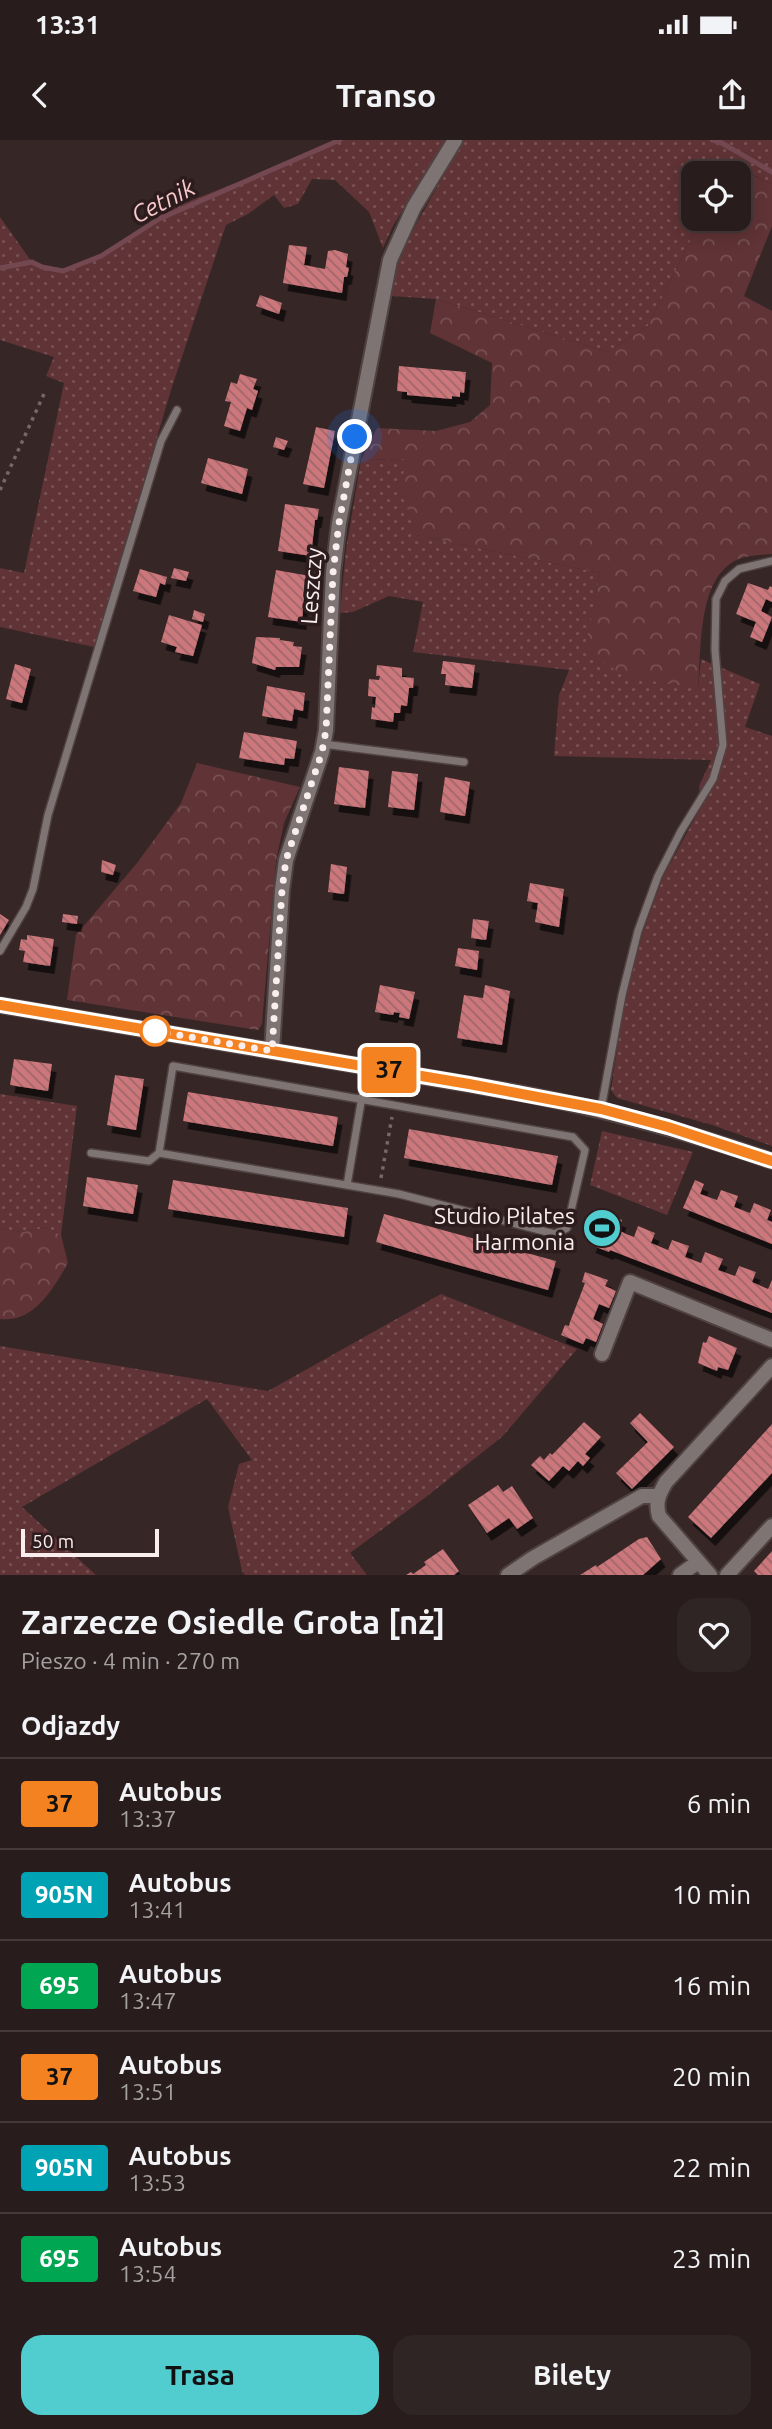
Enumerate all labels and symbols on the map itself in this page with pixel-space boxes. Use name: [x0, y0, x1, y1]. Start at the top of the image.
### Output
water label: Cetnik: [127, 173, 200, 228]
your location: [337, 419, 372, 454]
street label: Leszczy: [296, 547, 326, 625]
unlabelled marker: [140, 1016, 170, 1046]
line badge: 37: [358, 1047, 420, 1093]
place label: Studio Pilates Harmonia: [434, 1203, 575, 1254]
sports icon: Studio Pilates Harmonia: [581, 1207, 623, 1249]
scale bar: [21, 1526, 159, 1558]

